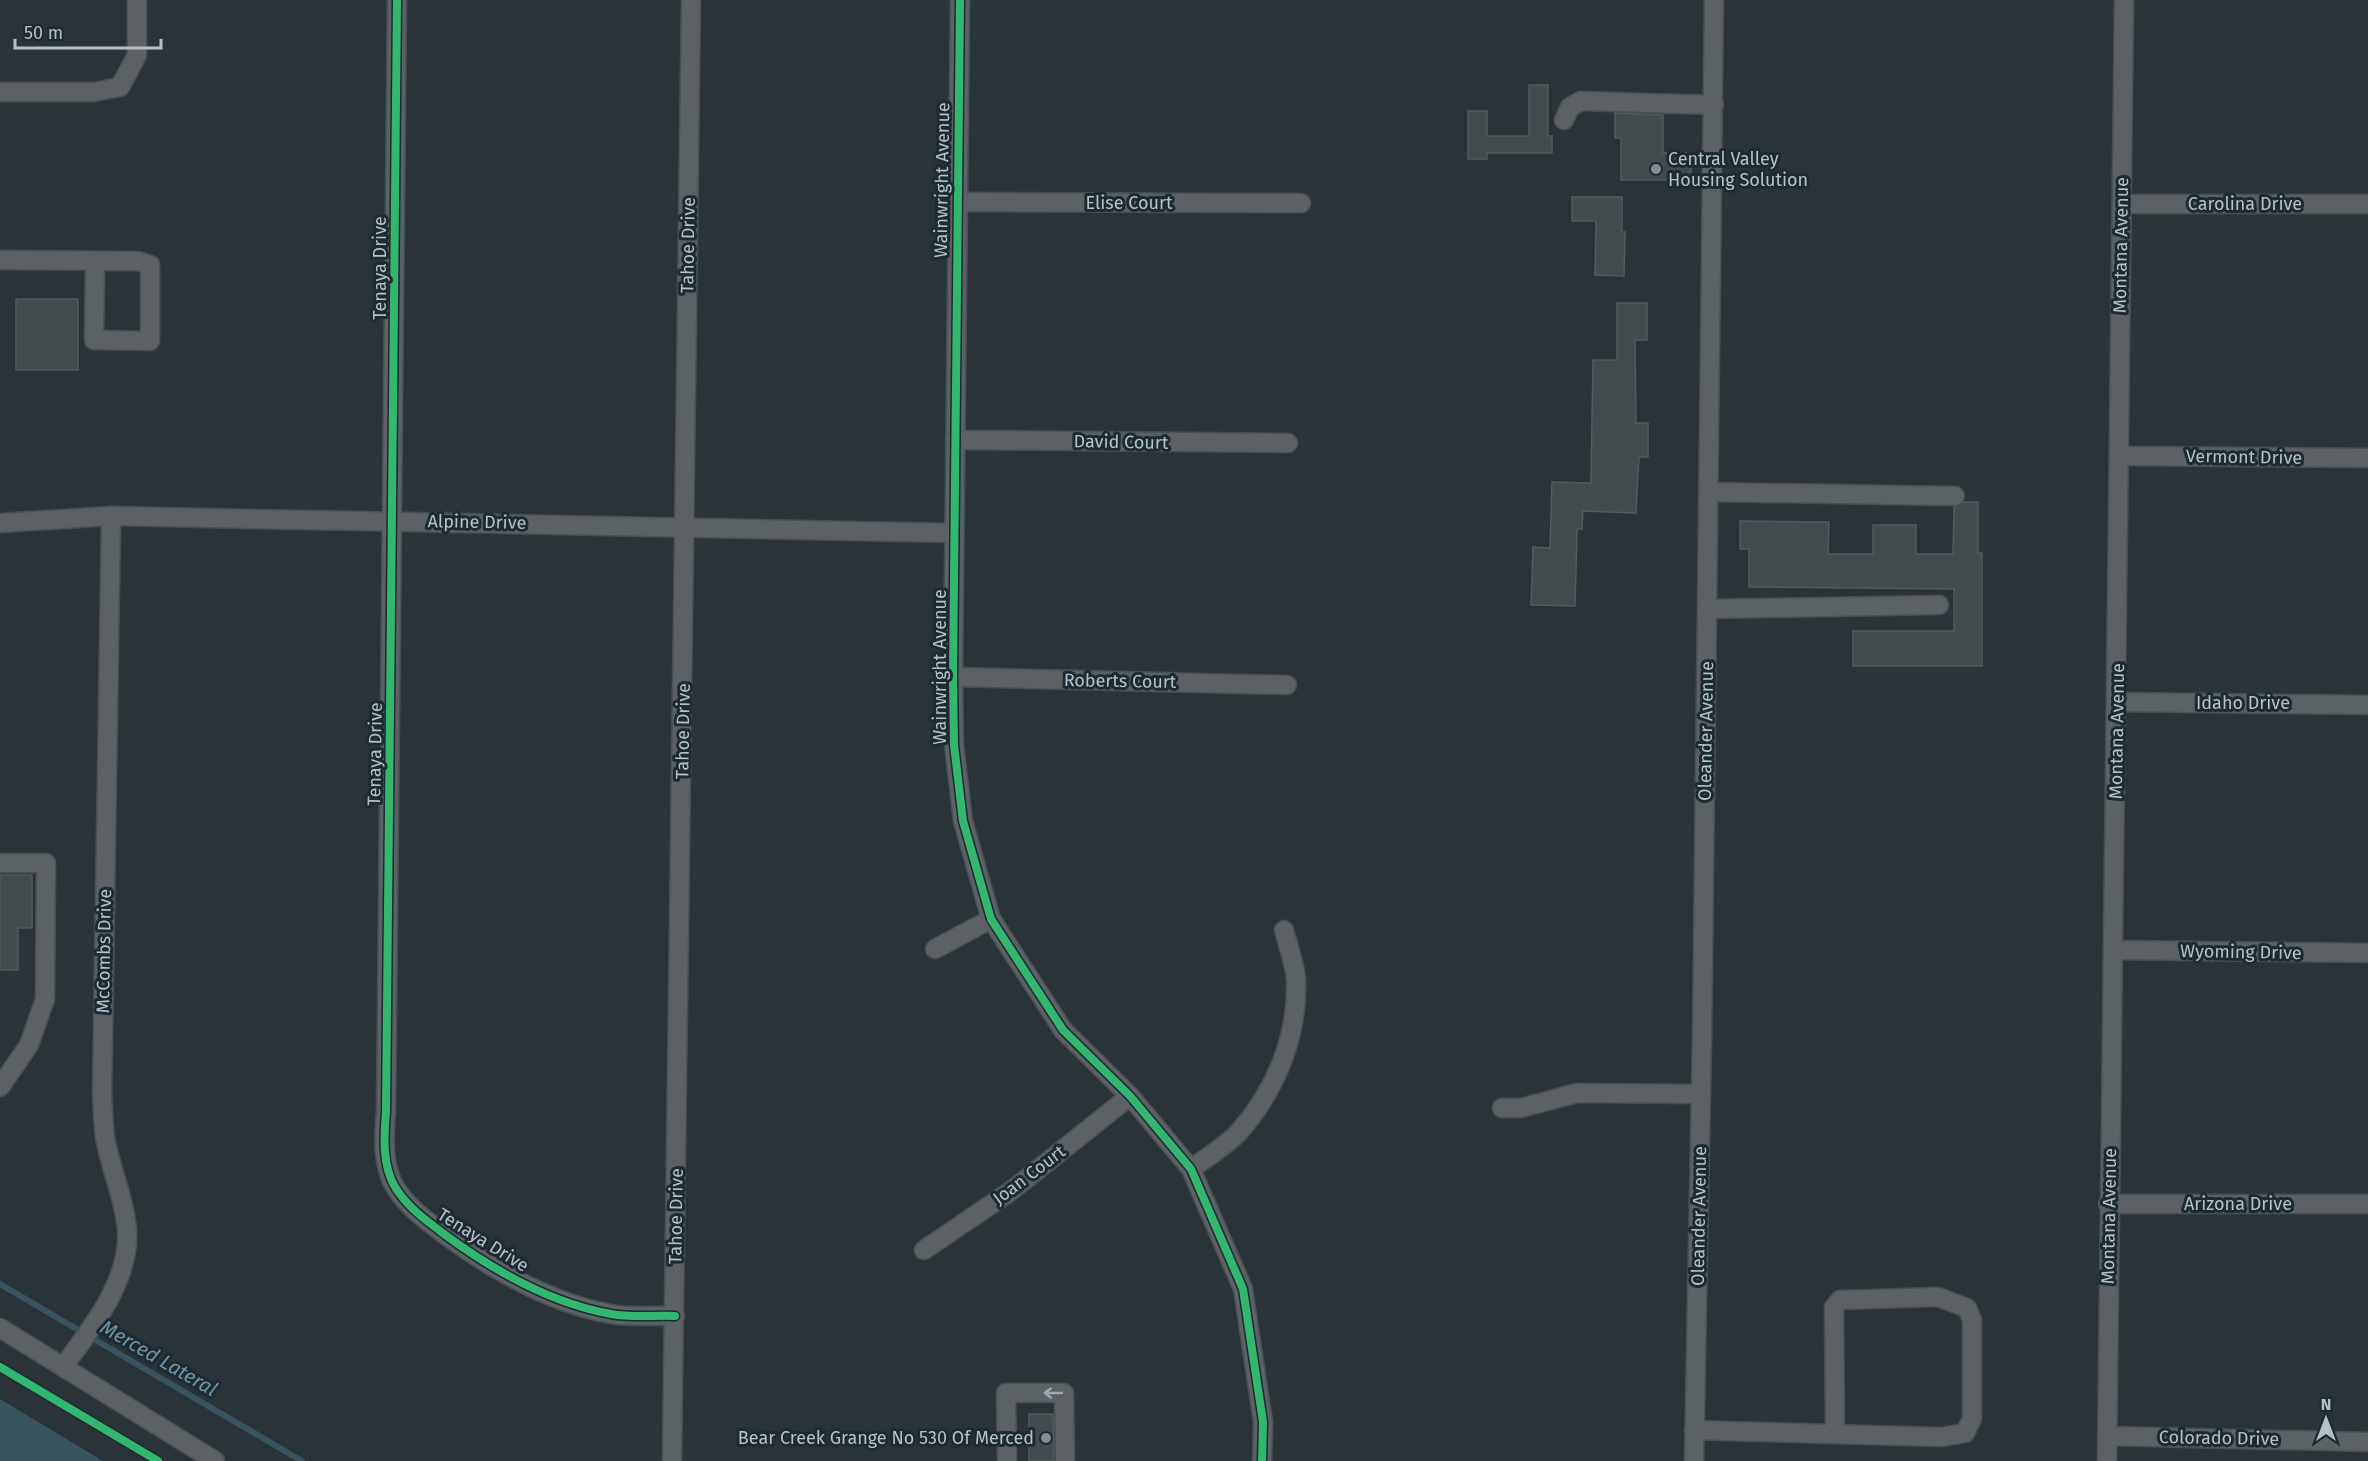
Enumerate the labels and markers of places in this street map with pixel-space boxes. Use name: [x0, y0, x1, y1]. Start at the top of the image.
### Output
place label: Central Valley Housing Solution: [1668, 148, 1808, 191]
marker: Central Valley Housing Solution: [1649, 162, 1663, 176]
place label: Bear Creek Grange No 530 Of Merced: [738, 1427, 1034, 1449]
marker: Bear Creek Grange No 530 Of Merced: [1039, 1431, 1053, 1445]

